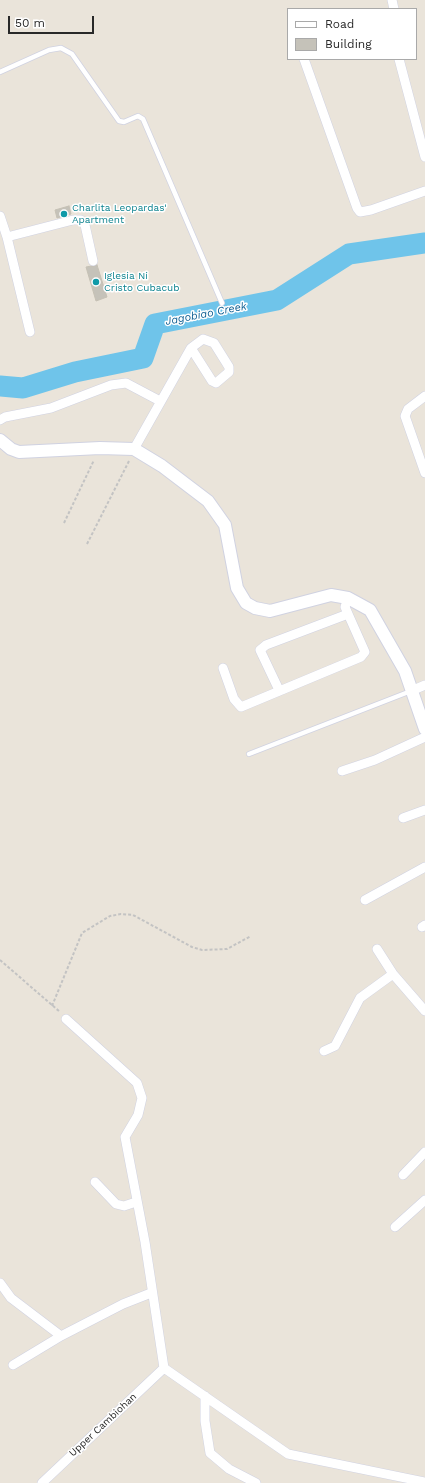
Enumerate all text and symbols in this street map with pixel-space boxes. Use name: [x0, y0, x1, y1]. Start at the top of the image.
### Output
scale bar: [10, 8, 96, 34]
legend: [287, 8, 417, 60]
text: 50 m: [15, 16, 45, 30]
text: Road: [325, 17, 354, 31]
text: Building: [325, 37, 372, 51]
place label: Charlita Leopardas' Apartment: [72, 202, 167, 226]
marker: Charlita Leopardas' Apartment: [59, 209, 69, 219]
place label: Iglesia Ni Cristo Cubacub: [104, 270, 179, 294]
marker: Iglesia Ni Cristo Cubacub: [91, 277, 101, 287]
water label: Jagobiao Creek: [164, 300, 248, 328]
street label: Upper Cambiohan: [67, 1391, 139, 1459]

